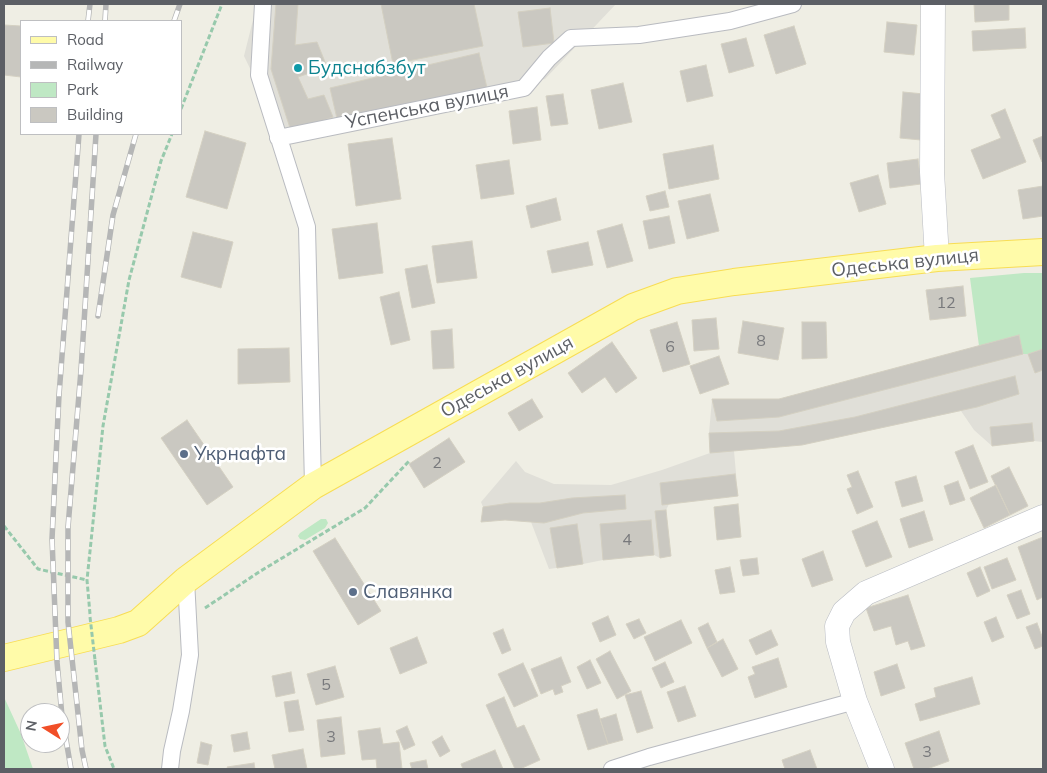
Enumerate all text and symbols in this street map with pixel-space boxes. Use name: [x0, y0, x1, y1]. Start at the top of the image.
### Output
legend: [20, 20, 182, 135]
text: Road: [67, 30, 104, 49]
text: Railway: [67, 55, 123, 74]
place label: Будснабзбут: [308, 57, 426, 79]
marker: Будснабзбут: [292, 62, 304, 74]
text: Park: [67, 80, 99, 99]
street label: Успенська вулиця: [343, 80, 511, 134]
text: Building: [67, 105, 123, 124]
street label: Одеська вулиця: [830, 244, 980, 282]
house number: 12: [936, 293, 956, 313]
street label: Одеська вулиця: [437, 331, 577, 423]
house number: 8: [756, 331, 766, 351]
house number: 6: [665, 337, 675, 357]
place label: Укрнафта: [194, 443, 286, 465]
marker: Укрнафта: [178, 448, 190, 460]
house number: 2: [432, 453, 442, 473]
house number: 4: [622, 530, 632, 550]
place label: Славянка: [363, 581, 453, 603]
marker: Славянка: [347, 586, 359, 598]
house number: 5: [321, 675, 331, 695]
north arrow: [20, 703, 70, 753]
text: N: [21, 719, 41, 732]
house number: 3: [326, 727, 336, 747]
house number: 3: [922, 742, 932, 762]

